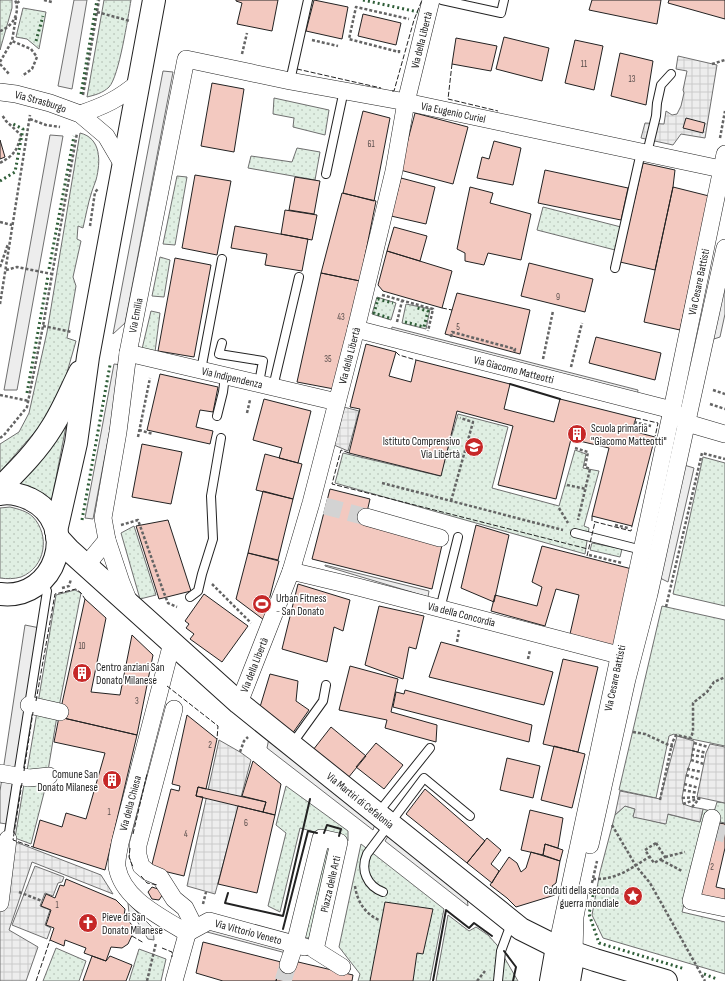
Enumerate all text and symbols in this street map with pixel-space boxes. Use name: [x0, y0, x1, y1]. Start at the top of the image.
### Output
street label: Via della Libertà: [408, 10, 435, 70]
house number: 11: [581, 59, 588, 70]
house number: 13: [629, 74, 636, 85]
street label: Via Strasburgo: [13, 88, 69, 116]
street label: Via Eugenio Curiel: [420, 99, 487, 126]
house number: 61: [367, 139, 375, 150]
street label: Via Cesare Battisti: [686, 248, 712, 316]
house number: 9: [556, 292, 560, 303]
street label: Via Emilia: [126, 297, 146, 334]
house number: 43: [337, 312, 345, 323]
house number: 5: [456, 322, 460, 333]
street label: Via della Libertà: [336, 326, 363, 385]
street label: Via Giacomo Matteotti: [472, 353, 555, 386]
house number: 35: [324, 354, 332, 365]
street label: Via Indipendenza: [200, 364, 264, 391]
place label: Scuola primaria "Giacomo Matteotti": [591, 422, 667, 448]
building icon: Scuola primaria "Giacomo Matteotti": [566, 423, 588, 445]
place label: Istituto Comprensivo Via Libertà: [383, 435, 460, 461]
school or university icon: Istituto Comprensivo Via Libertà: [463, 436, 485, 458]
place label: Urban Fitness - San Donato: [276, 592, 327, 618]
sports icon: Urban Fitness - San Donato: [251, 593, 273, 615]
street label: Via della Concordia: [426, 599, 497, 630]
street label: Via della Libertà: [238, 636, 271, 694]
house number: 10: [78, 641, 86, 652]
street label: Via Cesare Battisti: [602, 644, 628, 712]
place label: Centro anziani San Donato Milanese: [96, 661, 165, 687]
building icon: Centro anziani San Donato Milanese: [71, 662, 93, 684]
house number: 3: [135, 696, 139, 707]
house number: 2: [208, 740, 212, 751]
place label: Comune San Donato Milanese: [37, 768, 98, 794]
building icon: Comune San Donato Milanese: [101, 769, 123, 791]
street label: Via Martiri di Cefalonia: [324, 770, 396, 832]
street label: Via della Chiesa: [117, 774, 144, 832]
house number: 1: [107, 807, 111, 818]
house number: 6: [244, 818, 248, 829]
house number: 4: [184, 829, 188, 840]
street label: Piazza delle Arti: [318, 855, 343, 914]
house number: 2: [710, 862, 714, 873]
place label: Caduti della seconda guerra mondiale: [543, 884, 619, 910]
place icon: Caduti della seconda guerra mondiale: [622, 885, 644, 907]
house number: 1: [55, 900, 59, 911]
place label: Pieve di San Donato Milanese: [102, 911, 163, 937]
church icon: Pieve di San Donato Milanese: [77, 912, 99, 934]
street label: Via Vittorio Veneto: [213, 917, 284, 948]

